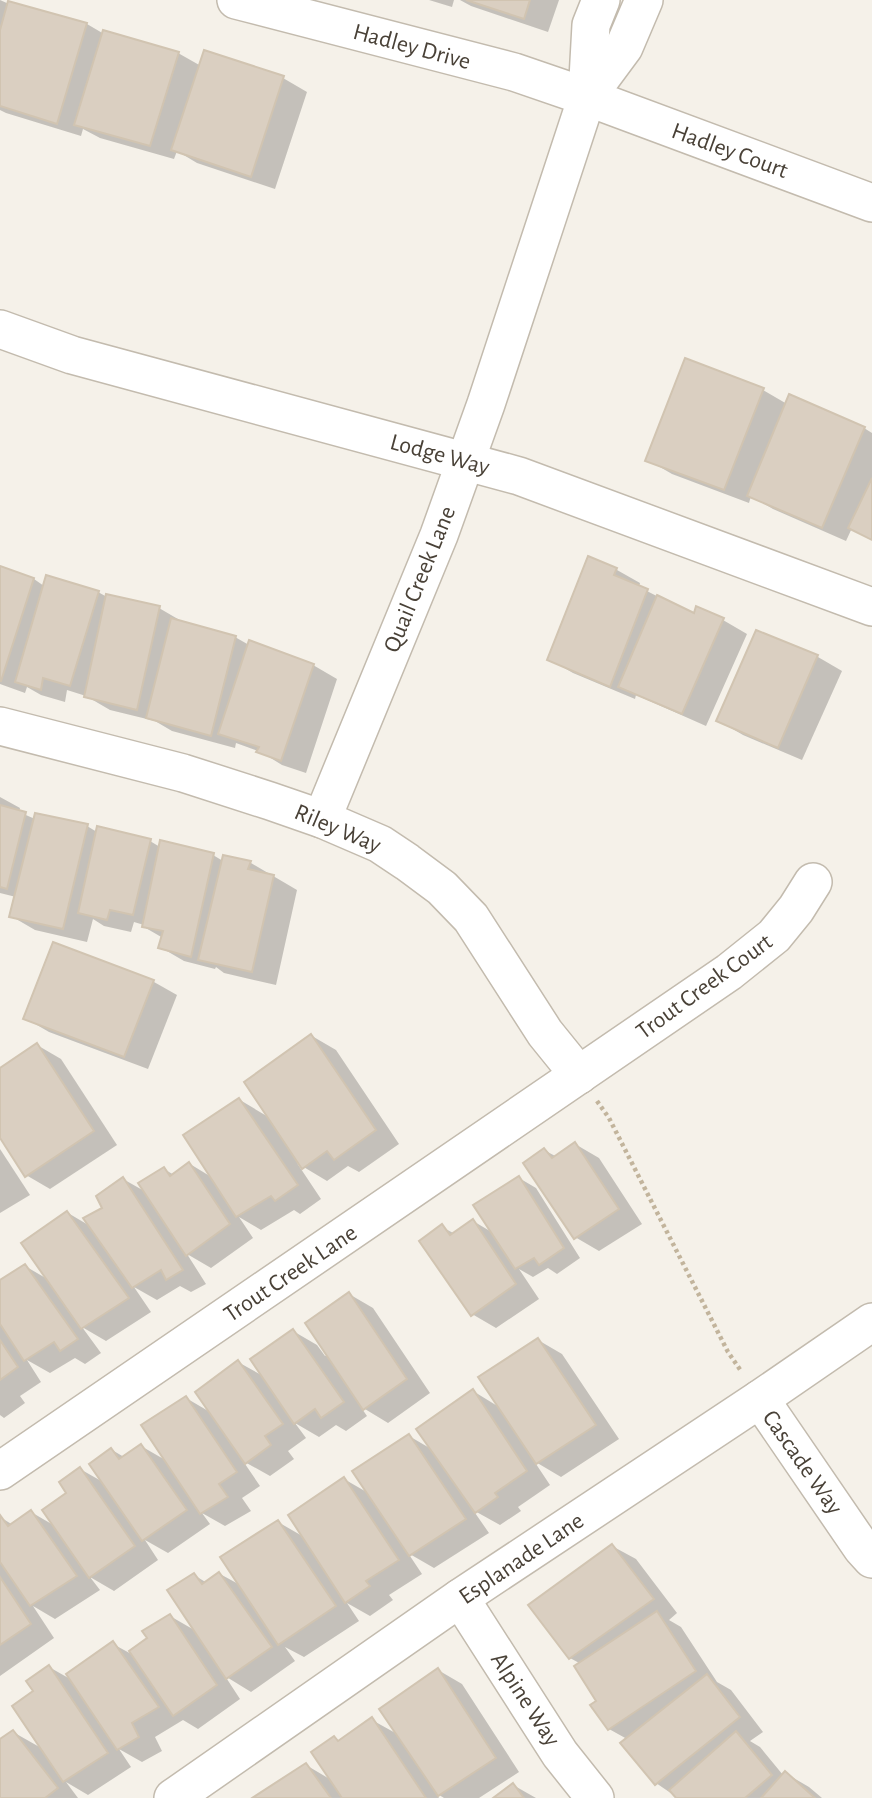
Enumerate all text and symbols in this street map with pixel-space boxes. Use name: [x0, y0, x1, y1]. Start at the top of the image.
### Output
street label: Hadley Drive: [350, 20, 473, 74]
street label: Hadley Court: [668, 119, 791, 183]
street label: Lodge Way: [387, 430, 492, 480]
street label: Quail Creek Lane: [380, 503, 460, 656]
street label: Riley Way: [291, 800, 384, 858]
street label: Trout Creek Court: [632, 929, 777, 1044]
street label: Trout Creek Lane: [220, 1221, 361, 1327]
street label: Cascade Way: [758, 1406, 847, 1519]
street label: Esplanade Lane: [455, 1508, 588, 1609]
street label: Alpine Way: [486, 1648, 564, 1751]

